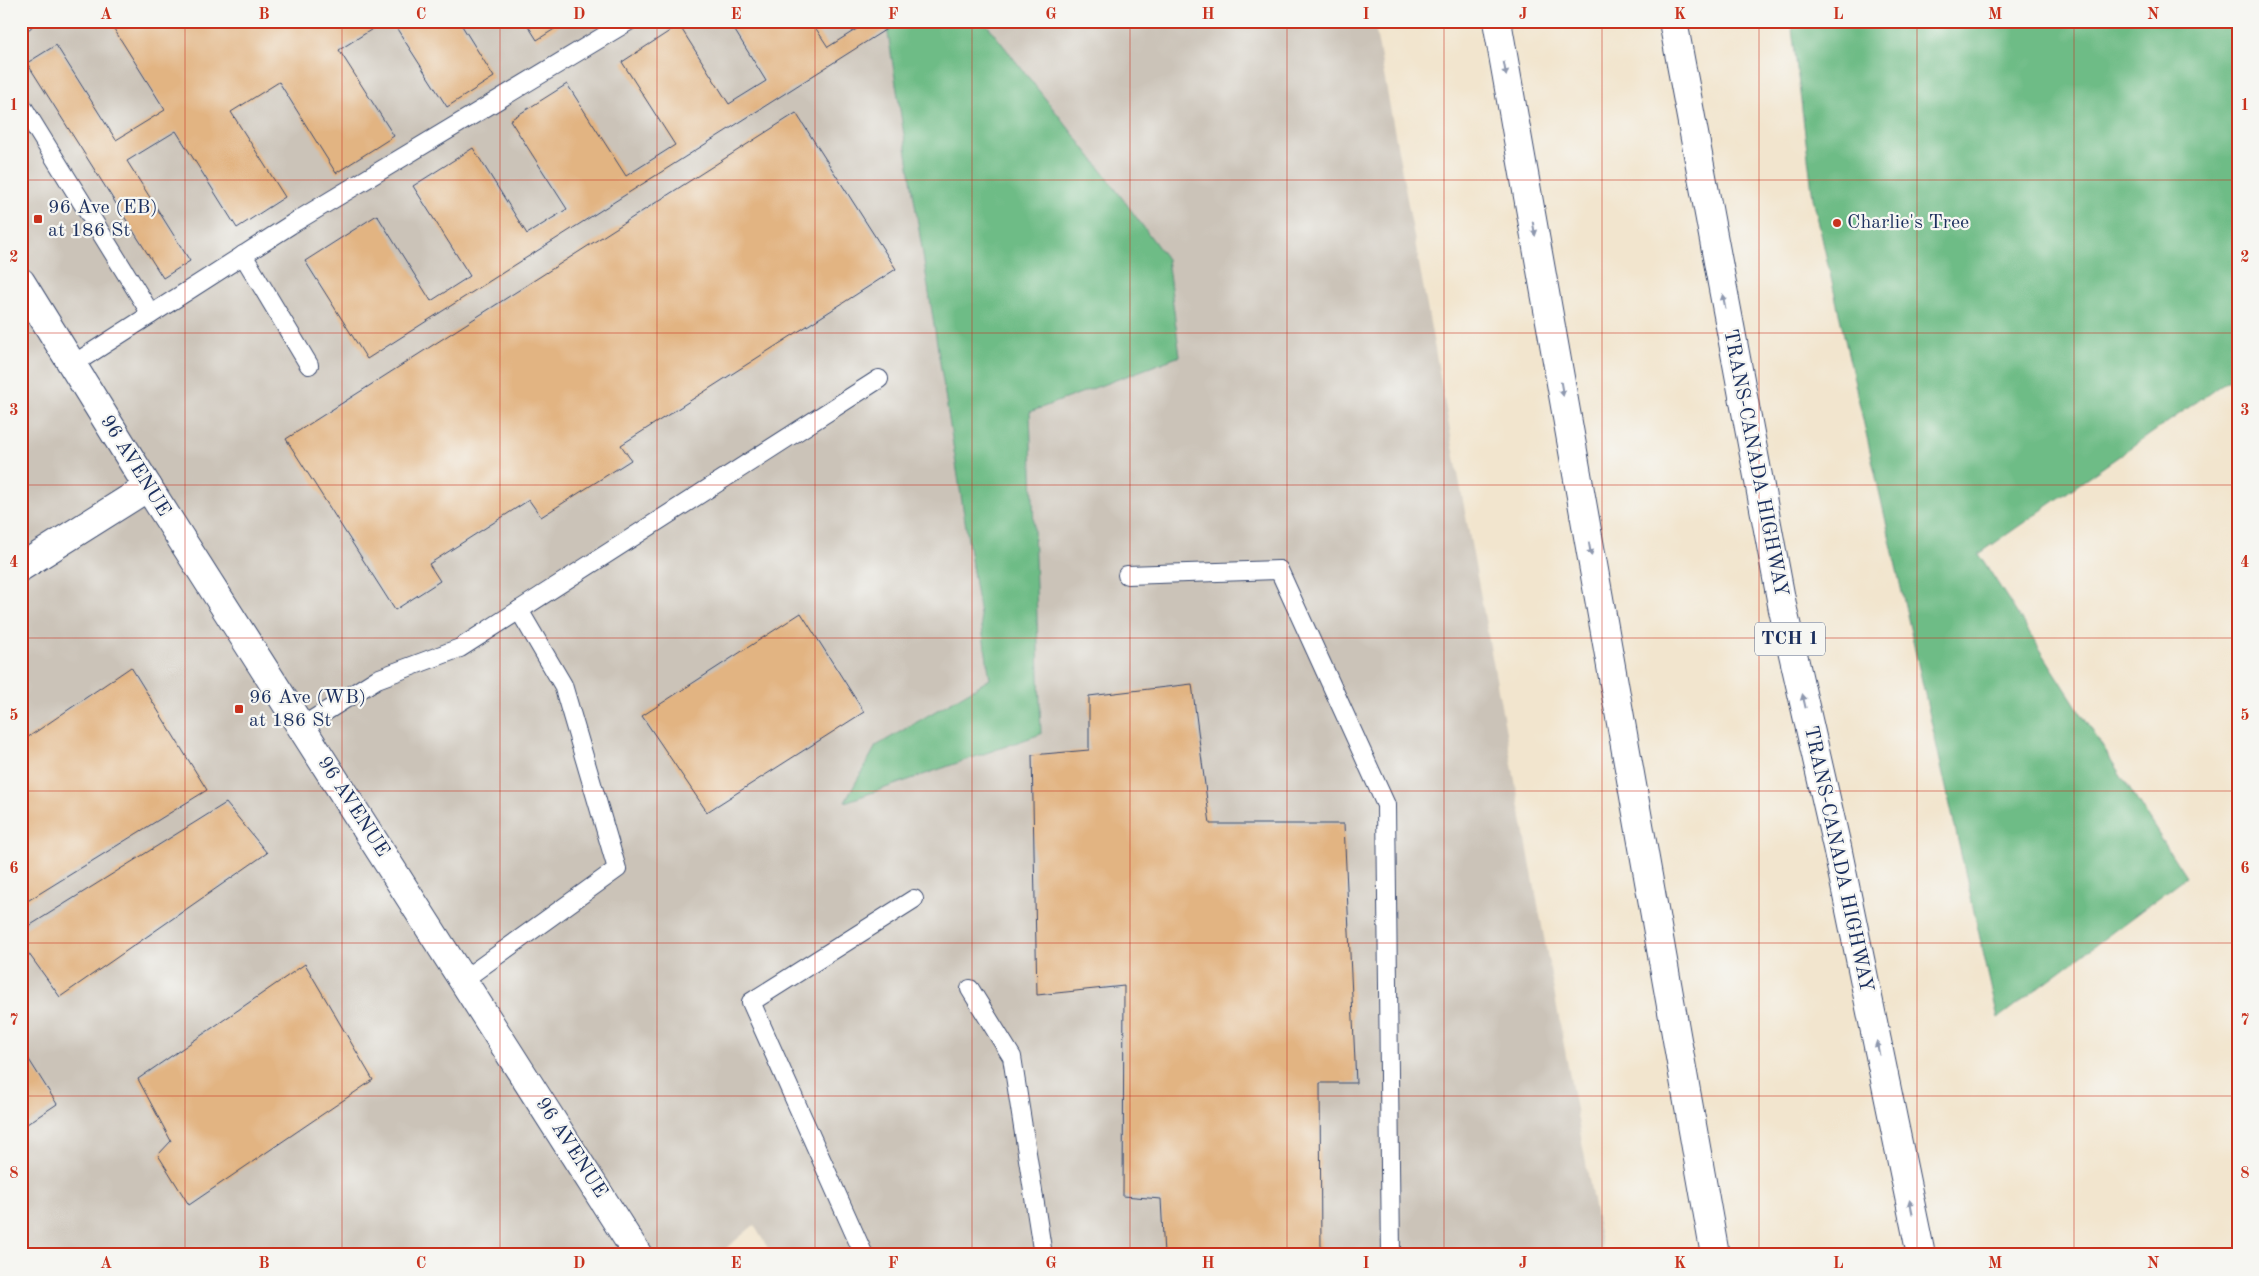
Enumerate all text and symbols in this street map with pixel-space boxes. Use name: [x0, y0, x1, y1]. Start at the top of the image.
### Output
text: A: [100, 7, 112, 23]
text: B: [258, 7, 270, 23]
text: C: [416, 7, 426, 23]
text: D: [573, 7, 585, 23]
text: E: [730, 7, 742, 23]
text: F: [888, 7, 899, 23]
text: G: [1045, 7, 1057, 23]
text: H: [1201, 7, 1215, 23]
text: I: [1362, 7, 1370, 23]
text: J: [1519, 7, 1528, 23]
text: K: [1674, 7, 1686, 23]
text: L: [1833, 7, 1844, 23]
text: M: [1988, 7, 2002, 23]
text: N: [2147, 7, 2160, 23]
one-way arrow: [1502, 62, 1510, 78]
text: 1: [9, 98, 19, 114]
text: 1: [2240, 98, 2250, 114]
place label: 96 Ave (EB) at 186 St: [48, 198, 158, 241]
marker: 96 Ave (EB) at 186 St: [32, 213, 44, 225]
place label: Charlie's Tree: [1847, 213, 1969, 233]
marker: Charlie's Tree: [1831, 217, 1843, 229]
one-way arrow: [1530, 222, 1538, 238]
text: 2: [9, 250, 19, 266]
text: 2: [2240, 250, 2250, 266]
one-way arrow: [1720, 293, 1728, 309]
street label: TRANS-CANADA HIGHWAY: [1719, 328, 1791, 599]
one-way arrow: [1559, 382, 1567, 398]
text: 3: [9, 403, 19, 419]
text: 3: [2240, 403, 2250, 419]
street label: 96 AVENUE: [96, 412, 174, 520]
one-way arrow: [1587, 542, 1595, 558]
text: 4: [9, 555, 19, 571]
text: 4: [2240, 555, 2250, 571]
road number: TCH 1: [1755, 622, 1825, 656]
place label: 96 Ave (WB) at 186 St: [249, 688, 366, 731]
one-way arrow: [1800, 693, 1808, 708]
marker: 96 Ave (WB) at 186 St: [233, 703, 245, 715]
text: 5: [9, 708, 19, 724]
text: 5: [2240, 708, 2250, 724]
street label: TRANS-CANADA HIGHWAY: [1800, 724, 1876, 994]
street label: 96 AVENUE: [313, 753, 393, 861]
text: 6: [9, 861, 19, 877]
text: 6: [2240, 861, 2250, 877]
text: 7: [9, 1013, 19, 1029]
text: 7: [2240, 1013, 2250, 1029]
one-way arrow: [1873, 1040, 1881, 1056]
street label: 96 AVENUE: [531, 1094, 611, 1202]
text: 8: [9, 1166, 19, 1182]
text: 8: [2240, 1166, 2250, 1182]
one-way arrow: [1907, 1199, 1915, 1215]
text: A: [100, 1256, 112, 1272]
text: B: [258, 1256, 270, 1272]
text: C: [416, 1256, 426, 1272]
text: D: [573, 1256, 585, 1272]
text: E: [730, 1256, 742, 1272]
text: F: [888, 1256, 899, 1272]
text: G: [1045, 1256, 1057, 1272]
text: H: [1201, 1256, 1215, 1272]
text: I: [1362, 1256, 1370, 1272]
text: J: [1519, 1256, 1528, 1272]
text: K: [1674, 1256, 1686, 1272]
text: L: [1833, 1256, 1844, 1272]
text: M: [1988, 1256, 2002, 1272]
text: N: [2147, 1256, 2160, 1272]

